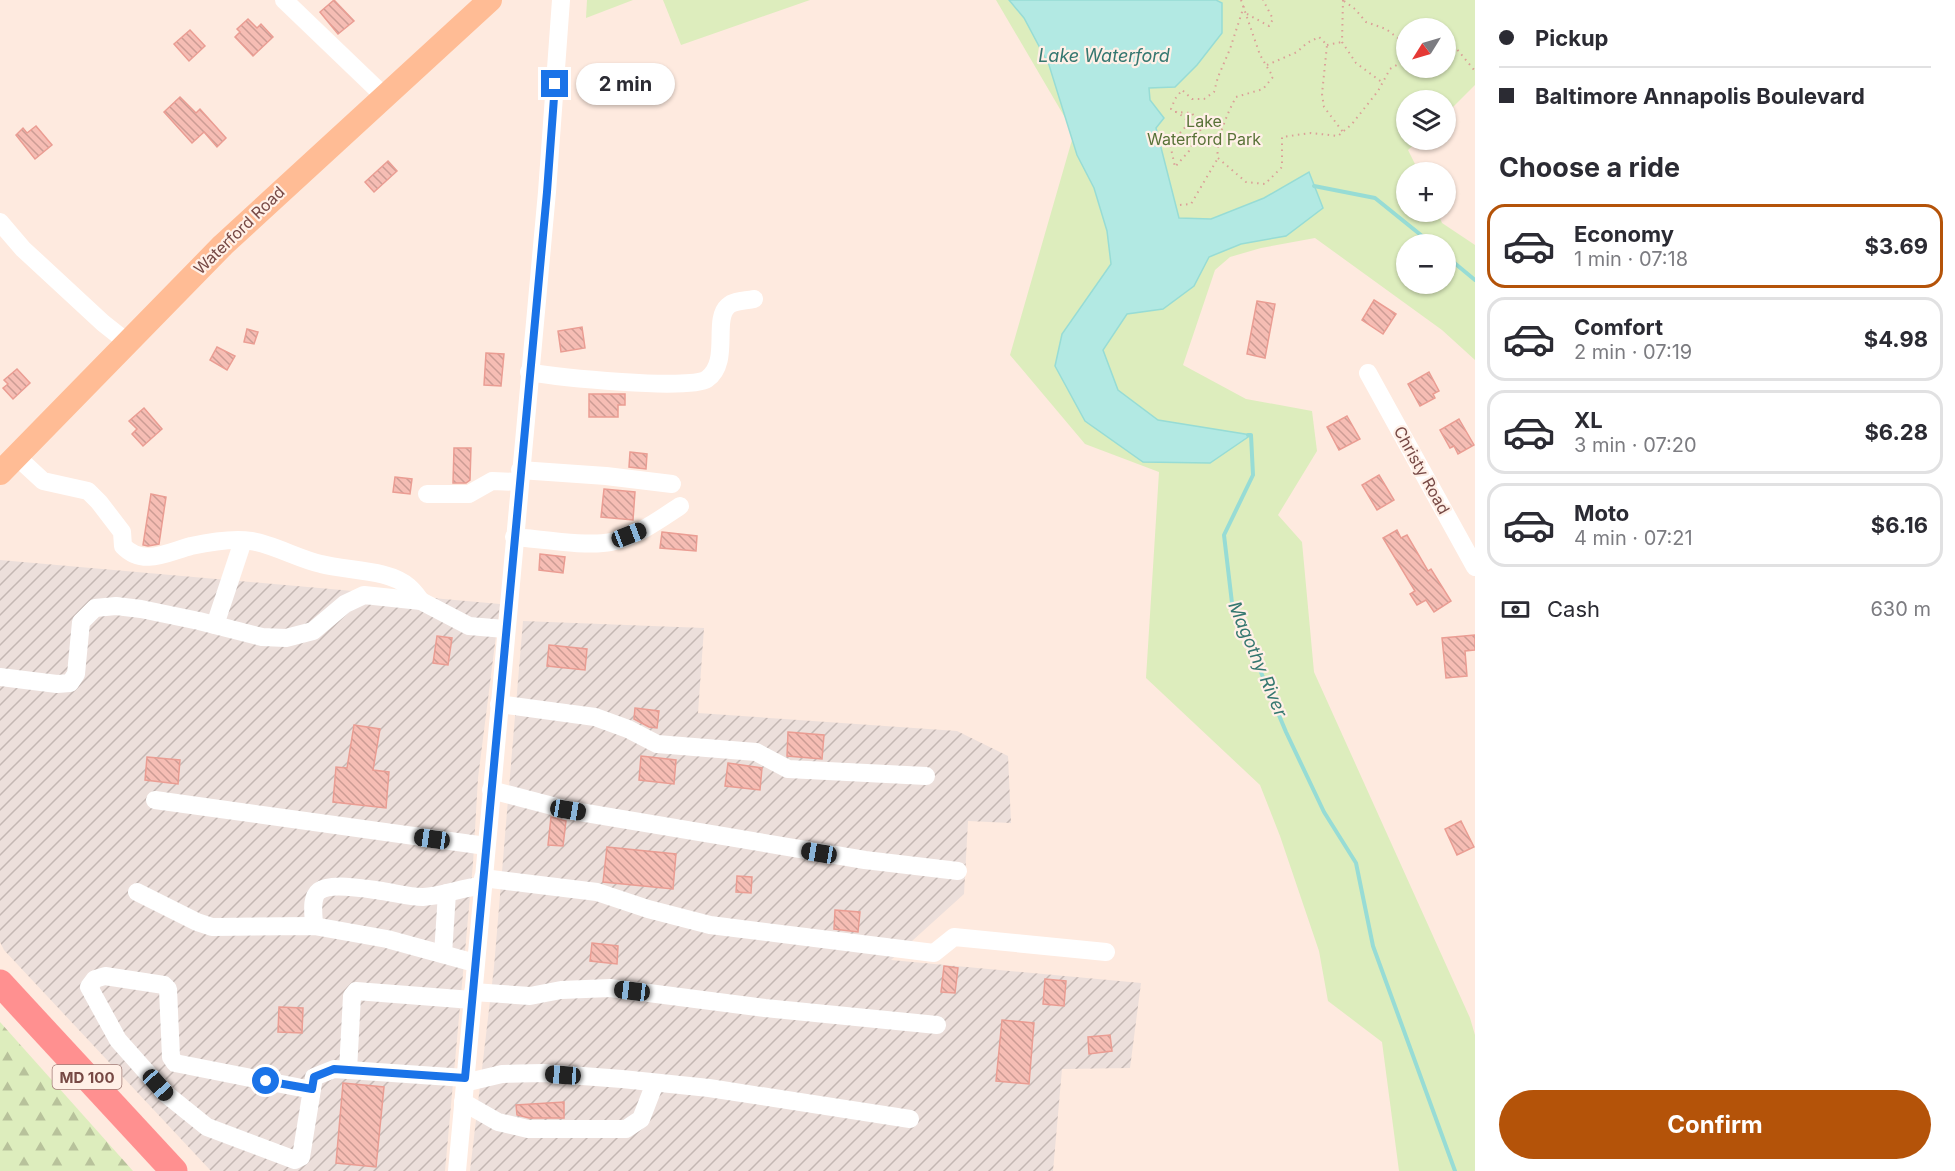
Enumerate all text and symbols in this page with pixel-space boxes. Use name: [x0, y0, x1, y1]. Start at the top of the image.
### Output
north arrow: [1396, 18, 1456, 78]
map controls: [1396, 18, 1456, 294]
text: Pickup: [1535, 25, 1609, 51]
water label: Lake Waterford: [1038, 45, 1170, 66]
callout: 2 min: [576, 63, 675, 105]
route end: [541, 70, 568, 97]
text: 2 min: [599, 72, 652, 96]
text: Baltimore Annapolis Boulevard: [1535, 83, 1865, 109]
button: layers: [1396, 90, 1456, 150]
park label: Lake Waterford Park: [1147, 111, 1261, 149]
text: Choose a ride: [1499, 151, 1680, 184]
button: +: [1396, 162, 1456, 222]
street label: Waterford Road: [189, 182, 289, 278]
icon: car: [1502, 219, 1556, 273]
text: Economy: [1574, 221, 1674, 247]
text: $3.69: [1865, 233, 1928, 259]
button: −: [1396, 234, 1456, 294]
text: 1 min · 07:18: [1574, 247, 1688, 271]
icon: car: [1502, 312, 1556, 366]
text: Comfort: [1574, 314, 1663, 340]
text: $4.98: [1864, 326, 1928, 352]
text: 2 min · 07:19: [1574, 340, 1692, 364]
icon: car: [1502, 405, 1556, 459]
text: XL: [1574, 407, 1603, 433]
text: $6.28: [1864, 419, 1928, 445]
street label: Christy Road: [1390, 423, 1454, 517]
text: 3 min · 07:20: [1574, 433, 1697, 457]
icon: car: [1502, 498, 1556, 552]
text: Moto: [1574, 500, 1629, 526]
text: $6.16: [1871, 512, 1928, 538]
car: [609, 520, 649, 550]
text: 4 min · 07:21: [1574, 526, 1693, 550]
icon: cash: [1499, 593, 1532, 626]
text: Cash: [1547, 596, 1600, 622]
text: 630 m: [1870, 597, 1931, 621]
water label: Magothy River: [1224, 598, 1292, 721]
car: [549, 798, 587, 822]
car: [413, 828, 451, 850]
car: [800, 841, 838, 865]
car: [613, 980, 651, 1002]
road number: MD 100: [52, 1065, 122, 1089]
car: [544, 1065, 582, 1085]
car: [139, 1066, 177, 1104]
route start: [252, 1067, 279, 1094]
button: Confirm: [1499, 1090, 1931, 1159]

